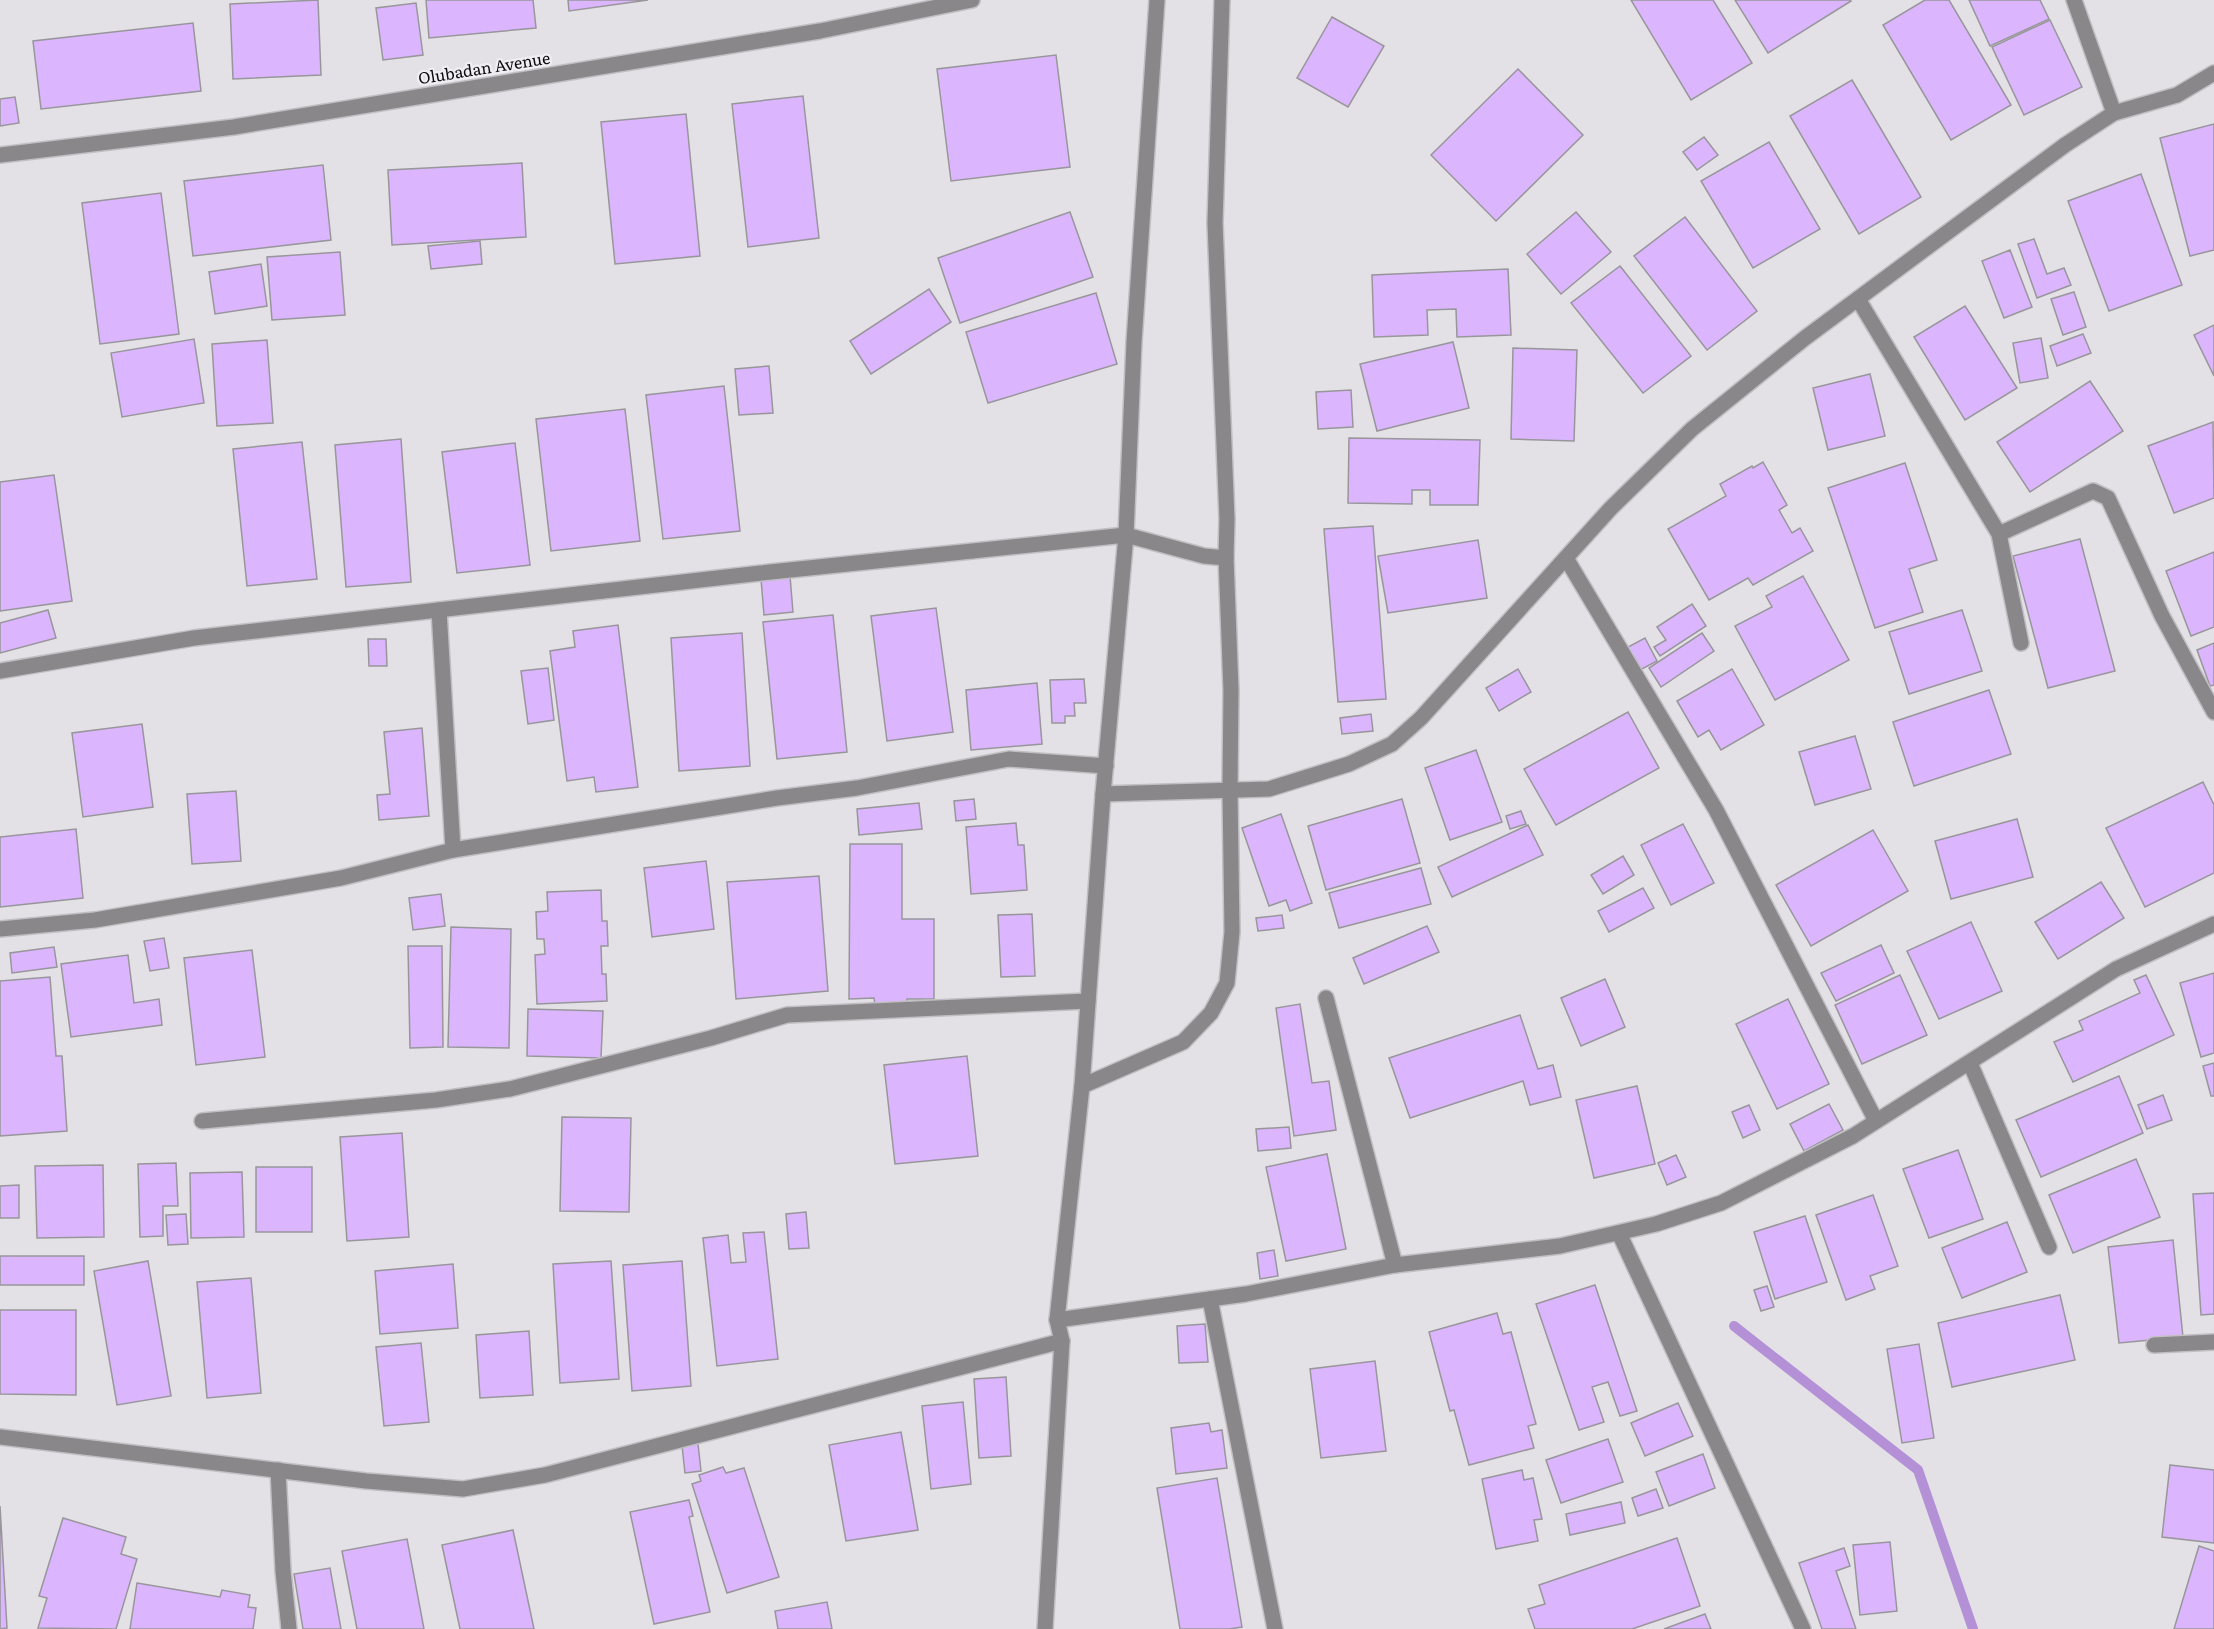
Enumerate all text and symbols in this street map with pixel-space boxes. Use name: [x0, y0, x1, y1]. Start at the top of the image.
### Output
street label: Olubadan Avenue: [416, 45, 552, 89]

